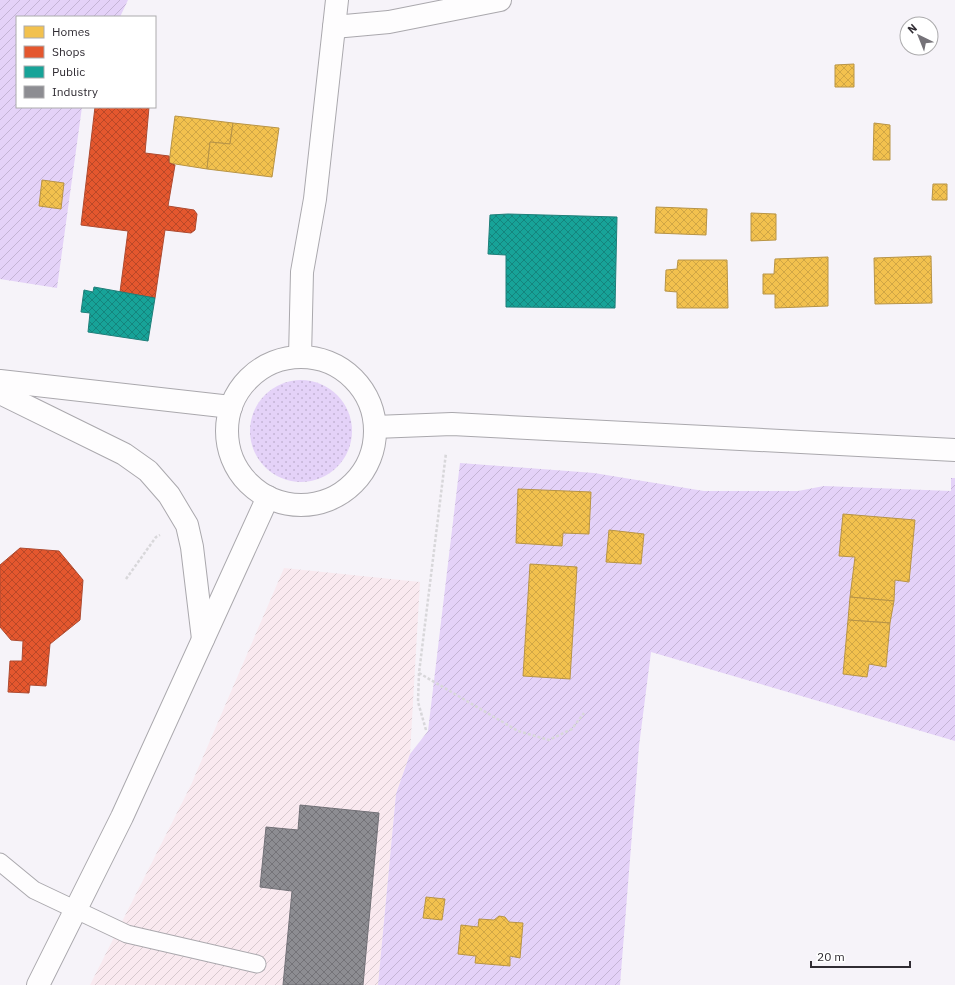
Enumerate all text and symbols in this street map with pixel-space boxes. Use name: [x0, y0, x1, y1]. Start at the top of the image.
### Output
legend: [16, 16, 156, 108]
north arrow: [899, 16, 939, 56]
text: N: [904, 21, 920, 37]
text: Homes: [52, 24, 90, 39]
text: Shops: [52, 44, 85, 59]
text: Public: [52, 64, 85, 79]
text: Industry: [52, 84, 98, 99]
scale bar: [811, 943, 910, 969]
text: 20 m: [817, 949, 845, 964]

